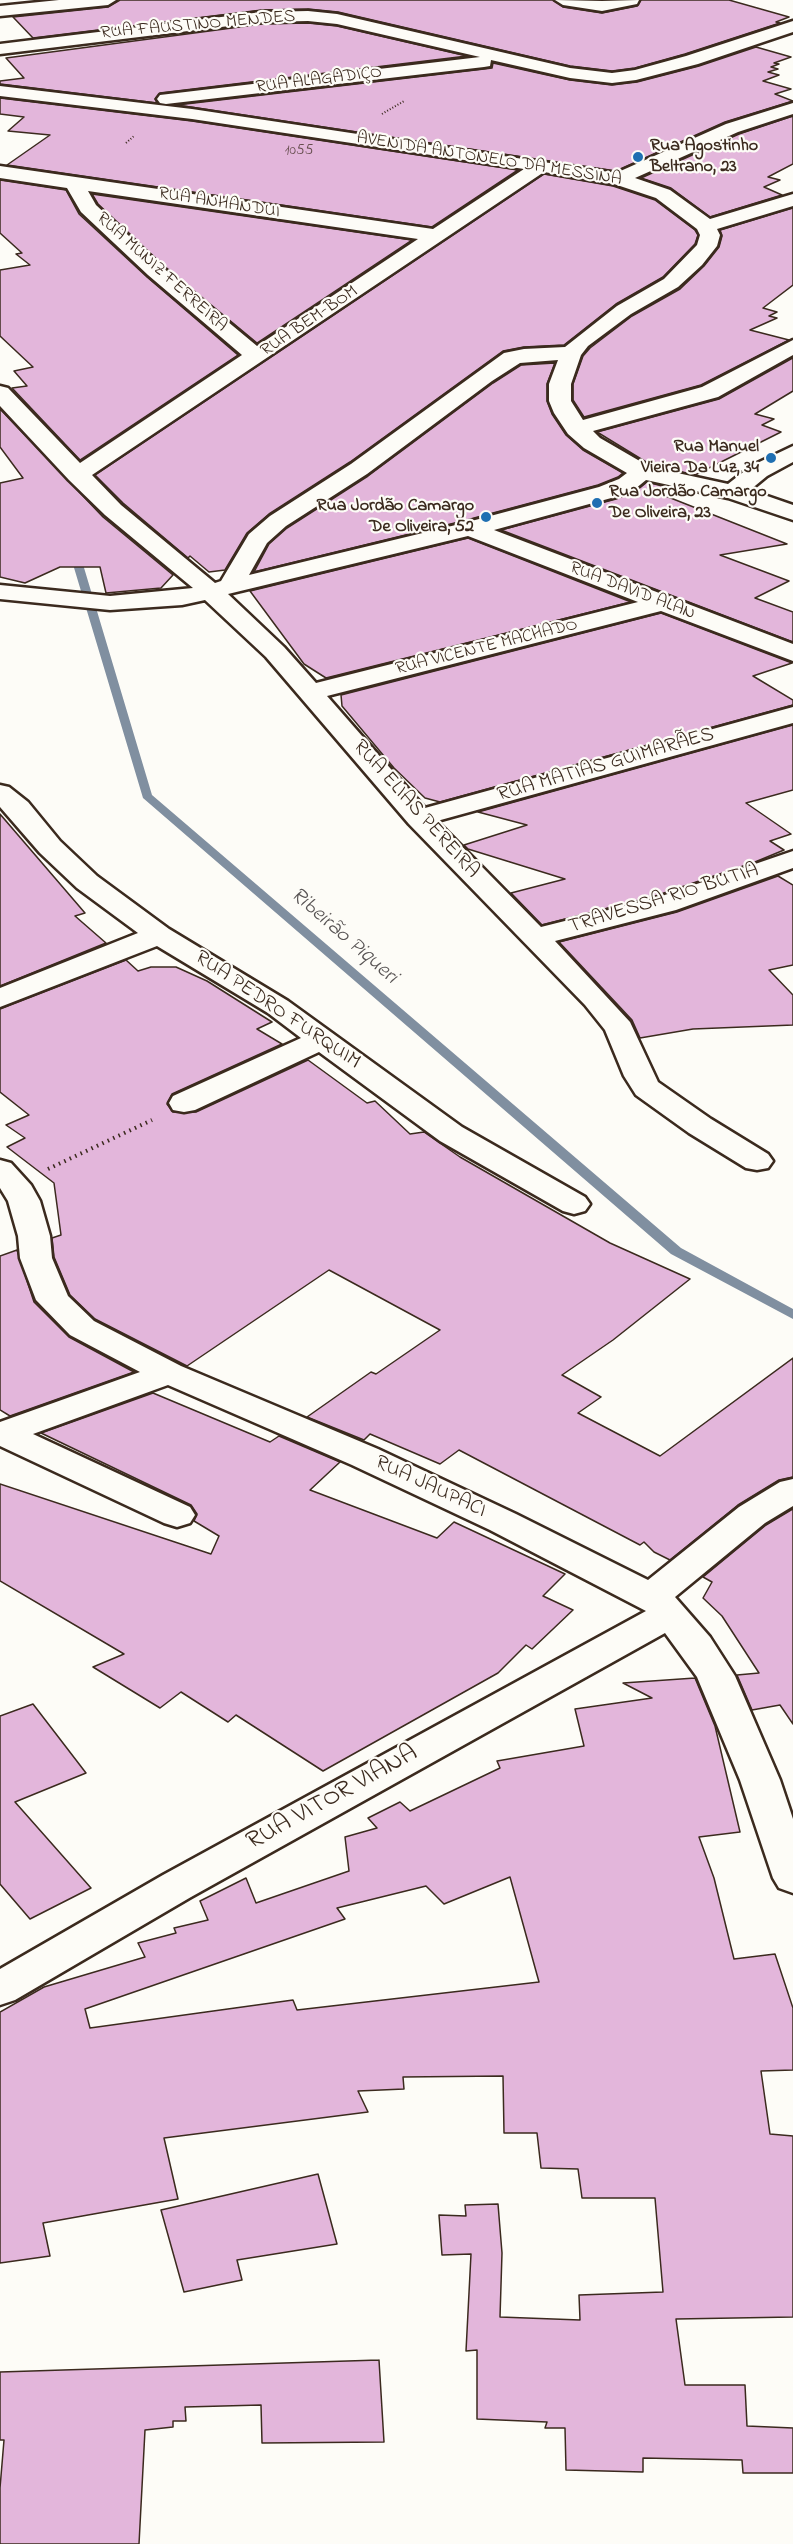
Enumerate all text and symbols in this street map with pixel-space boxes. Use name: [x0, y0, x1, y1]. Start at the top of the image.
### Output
street label: RUA FAUSTINO MENDES: [100, 7, 296, 45]
street label: RUA ALAGADIÇO: [255, 63, 383, 99]
street label: AVENIDA ANTONELO DA MESSINA: [355, 128, 623, 192]
place label: Rua Agostinho Beltrano, 23: [650, 136, 758, 178]
house number: 1055: [285, 143, 313, 161]
marker: Rua Agostinho Beltrano, 23: [631, 150, 645, 164]
street label: RUA ANHANDUI: [157, 184, 281, 224]
street label: RUA MUNIZ FERREIRA: [91, 208, 231, 338]
street label: RUA BEM-BOM: [257, 282, 363, 362]
place label: Rua Manuel Vieira Da Luz, 34: [641, 437, 759, 480]
marker: Rua Manuel Vieira Da Luz, 34: [764, 451, 778, 465]
place label: Rua Jordão Camargo De Oliveira, 23: [609, 482, 767, 524]
place label: Rua Jordão Camargo De Oliveira, 52: [316, 496, 474, 538]
marker: Rua Jordão Camargo De Oliveira, 23: [590, 496, 604, 510]
marker: Rua Jordão Camargo De Oliveira, 52: [479, 510, 493, 524]
street label: RUA DAVID ALAN: [566, 558, 698, 626]
street label: RUA VICENTE MACHADO: [394, 615, 580, 681]
street label: RUA MATIAS GUIMARÃES: [495, 723, 717, 809]
street label: RUA ELIAS PEREIRA: [346, 736, 484, 884]
street label: TRAVESSA RIO BUTIA: [566, 859, 762, 941]
water label: Ribeirão Piqueri: [284, 883, 402, 991]
street label: RUA PEDRO FURQUIM: [189, 946, 365, 1076]
street label: RUA JAUPACI: [370, 1451, 490, 1525]
street label: RUA VITOR VIANA: [242, 1739, 424, 1859]

